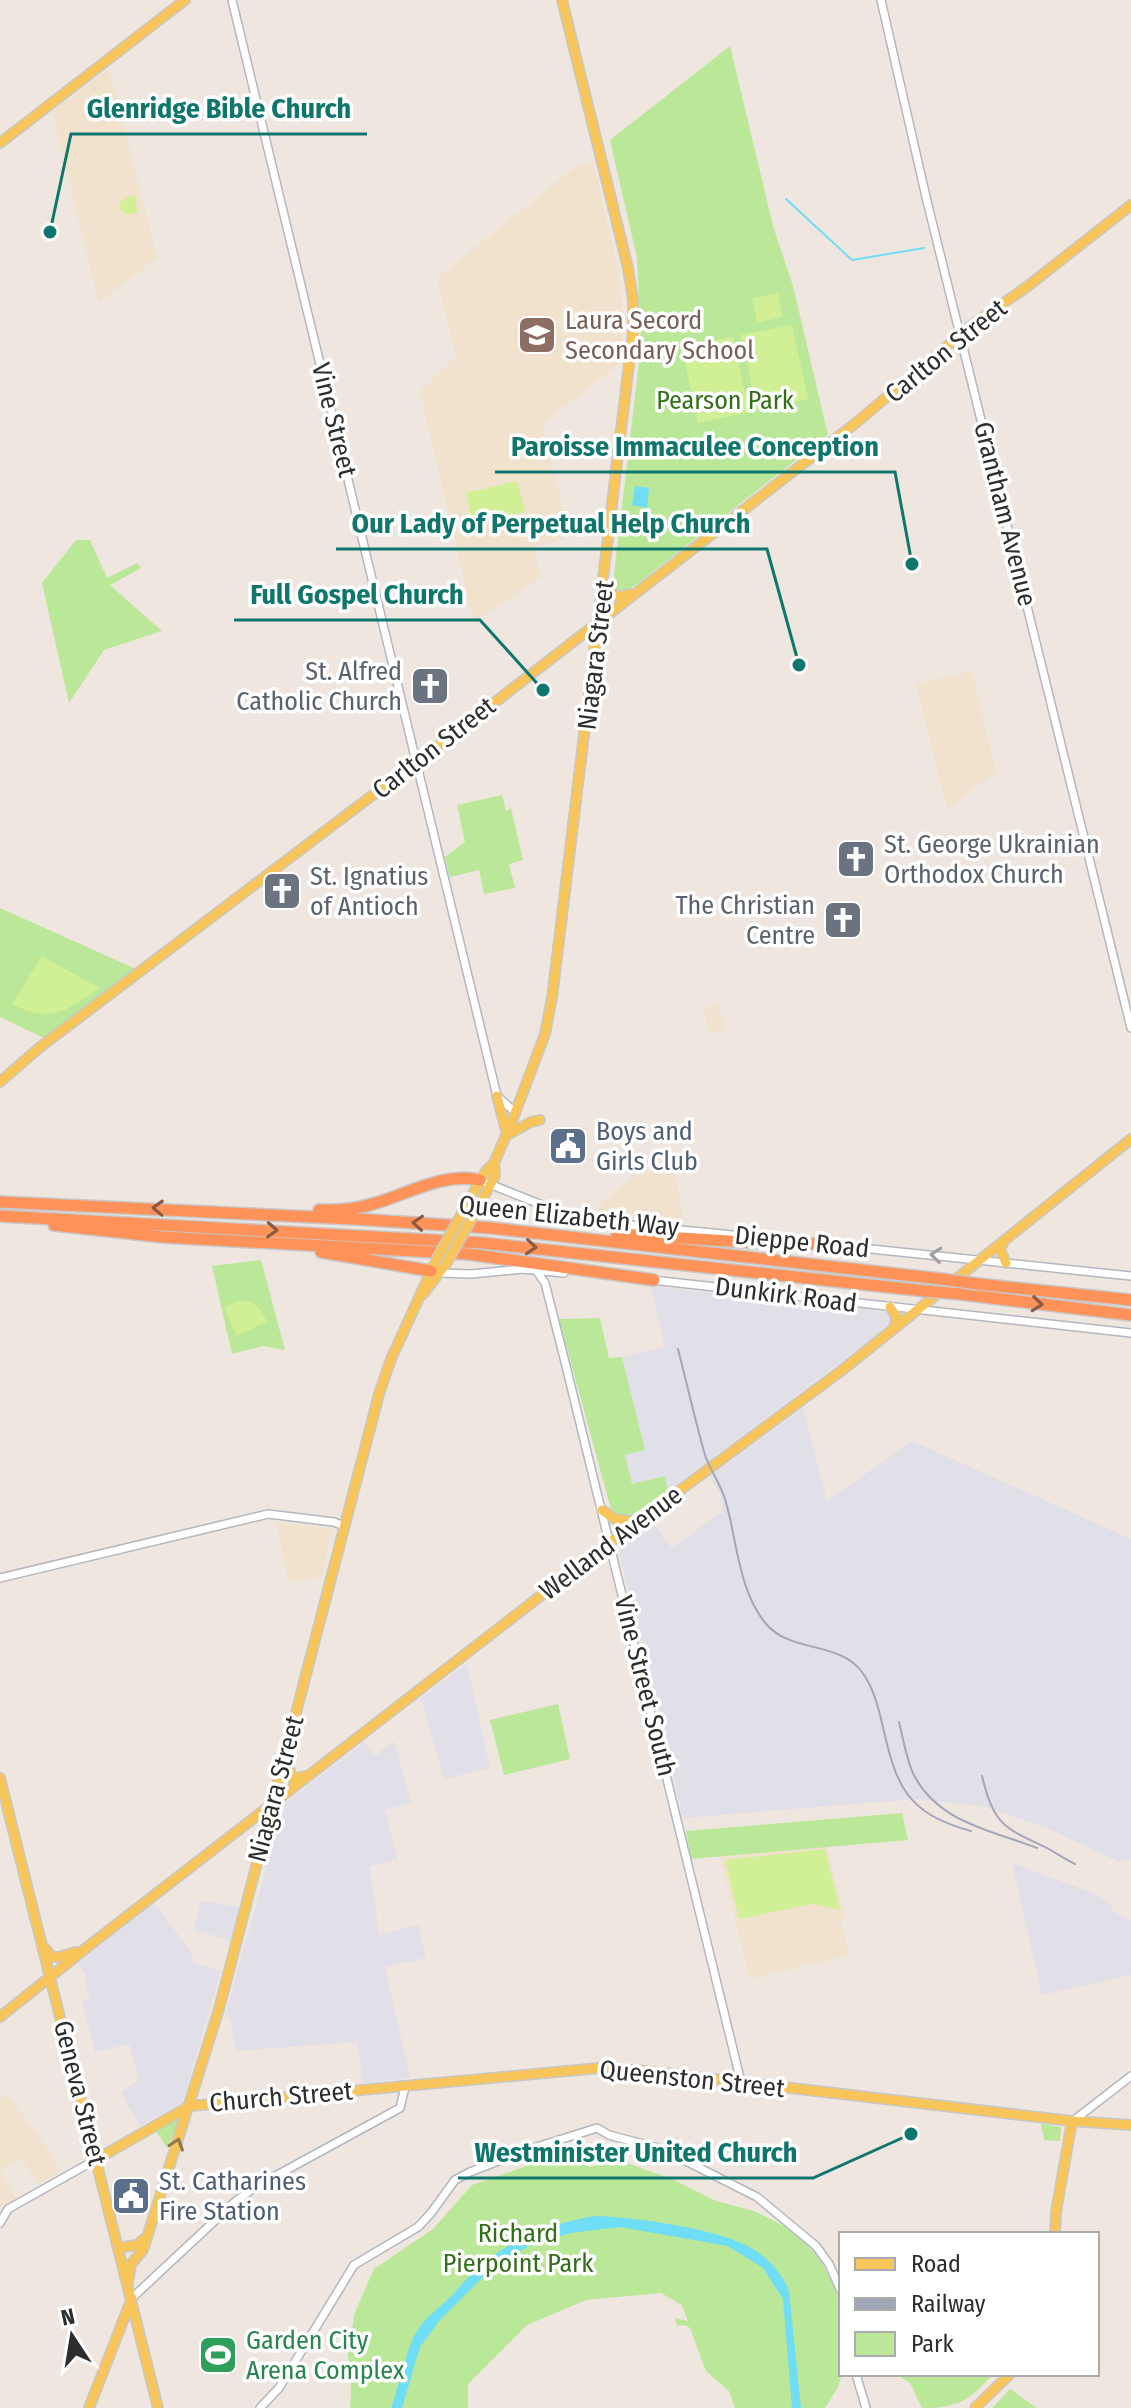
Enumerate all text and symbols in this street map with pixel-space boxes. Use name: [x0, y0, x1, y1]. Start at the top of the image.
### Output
callout: Glenridge Bible Church: [71, 82, 367, 134]
text: Glenridge Bible Church: [87, 92, 351, 125]
street label: Carlton Street: [879, 292, 1013, 409]
place label: Laura Secord Secondary School: [565, 305, 754, 366]
school or university icon: Laura Secord Secondary School: [516, 314, 558, 356]
street label: Vine Street: [305, 360, 363, 481]
park label: Pearson Park: [656, 385, 795, 416]
street label: Grantham Avenue: [967, 419, 1043, 609]
callout: Paroisse Immaculee Conception: [495, 420, 895, 472]
text: Paroisse Immaculee Conception: [511, 430, 879, 463]
callout: Our Lady of Perpetual Help Church: [336, 497, 767, 549]
text: Our Lady of Perpetual Help Church: [352, 507, 750, 540]
callout: Full Gospel Church: [234, 568, 480, 620]
text: Full Gospel Church: [250, 578, 464, 611]
street label: Niagara Street: [571, 578, 621, 732]
place label: St. Alfred Catholic Church: [236, 656, 402, 717]
church icon: St. Alfred Catholic Church: [409, 665, 451, 707]
street label: Carlton Street: [366, 690, 502, 806]
place label: St. George Ukrainian Orthodox Church: [884, 829, 1100, 890]
church icon: St. George Ukrainian Orthodox Church: [835, 838, 877, 880]
place label: St. Ignatius of Antioch: [310, 861, 428, 922]
church icon: St. Ignatius of Antioch: [261, 870, 303, 912]
place label: The Christian Centre: [675, 890, 815, 951]
church icon: The Christian Centre: [822, 899, 864, 941]
place label: Boys and Girls Club: [596, 1116, 698, 1177]
public building icon: Boys and Girls Club: [547, 1125, 589, 1167]
street label: Queen Elizabeth Way: [457, 1189, 681, 1243]
one-way arrow: [151, 1200, 164, 1217]
one-way arrow: [411, 1215, 424, 1232]
street label: Dieppe Road: [733, 1220, 871, 1264]
one-way arrow: [266, 1221, 279, 1238]
one-way arrow: [525, 1239, 538, 1256]
one-way arrow: [929, 1247, 942, 1264]
street label: Dunkirk Road: [714, 1271, 858, 1319]
one-way arrow: [1031, 1296, 1044, 1313]
street label: Welland Avenue: [534, 1479, 688, 1607]
street label: Vine Street South: [608, 1593, 682, 1779]
street label: Niagara Street: [242, 1712, 311, 1866]
street label: Geneva Street: [47, 2017, 113, 2169]
street label: Queenston Street: [598, 2054, 787, 2104]
street label: Church Street: [208, 2075, 354, 2119]
callout: Westminister United Church: [458, 2126, 813, 2178]
text: Westminister United Church: [474, 2136, 798, 2169]
one-way arrow: [167, 2138, 183, 2152]
place label: St. Catharines Fire Station: [159, 2166, 306, 2227]
public building icon: St. Catharines Fire Station: [110, 2175, 152, 2217]
park label: Richard Pierpoint Park: [443, 2218, 594, 2279]
legend: [839, 2232, 1099, 2376]
text: Road: [911, 2250, 961, 2278]
text: Railway: [911, 2290, 986, 2318]
north arrow: [32, 2296, 112, 2376]
text: N: [59, 2302, 77, 2332]
place label: Garden City Arena Complex: [246, 2325, 405, 2386]
text: Park: [911, 2330, 954, 2358]
sports icon: Garden City Arena Complex: [197, 2334, 239, 2376]

